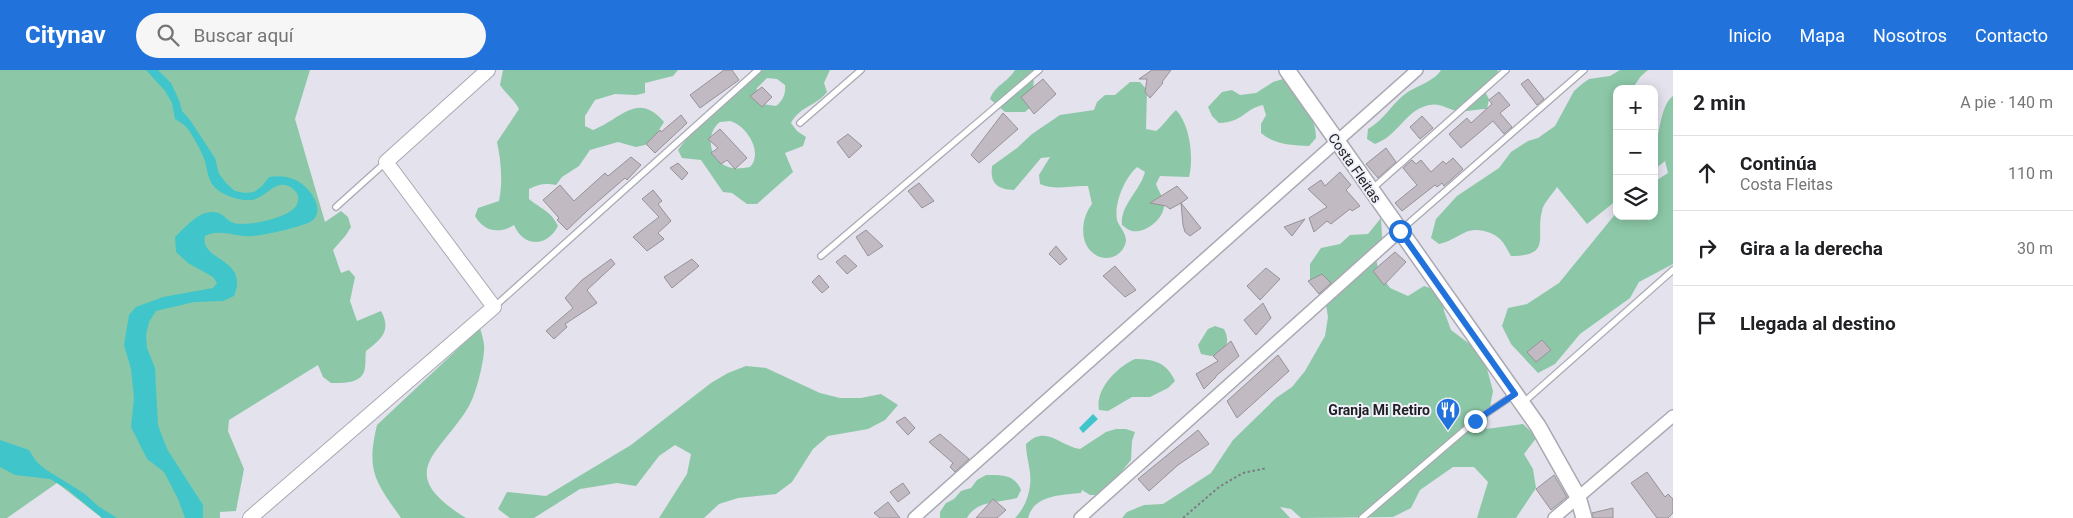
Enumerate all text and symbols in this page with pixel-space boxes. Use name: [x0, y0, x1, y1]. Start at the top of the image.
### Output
search box: [136, 13, 486, 58]
text: Citynav: [25, 21, 106, 49]
icon: search: [154, 21, 182, 49]
text: Buscar aquí: [194, 24, 293, 47]
text: Inicio: [1728, 25, 1772, 46]
text: Mapa: [1800, 25, 1845, 46]
text: Nosotros: [1873, 25, 1947, 46]
text: Contacto: [1975, 25, 2048, 46]
map controls: [1613, 85, 1658, 220]
button: +: [1613, 85, 1658, 130]
text: 2 min: [1693, 91, 1746, 115]
text: A pie · 140 m: [1960, 93, 2053, 112]
street label: Costa Fleitas: [1325, 130, 1385, 206]
button: −: [1613, 130, 1658, 175]
text: Continúa: [1740, 152, 1817, 175]
icon: ahead: [1693, 159, 1721, 187]
text: 110 m: [2008, 164, 2053, 183]
button: layers: [1613, 175, 1658, 220]
text: Costa Fleitas: [1740, 175, 1833, 194]
route start: [1389, 220, 1412, 243]
icon: right: [1693, 234, 1721, 262]
text: Gira a la derecha: [1740, 237, 1883, 260]
text: 30 m: [2017, 239, 2053, 258]
icon: arrive: [1693, 309, 1721, 337]
text: Llegada al destino: [1740, 312, 1896, 335]
restaurant icon: Granja Mi Retiro: [1435, 397, 1461, 431]
place label: Granja Mi Retiro: [1328, 402, 1430, 418]
route end: [1464, 410, 1487, 433]

